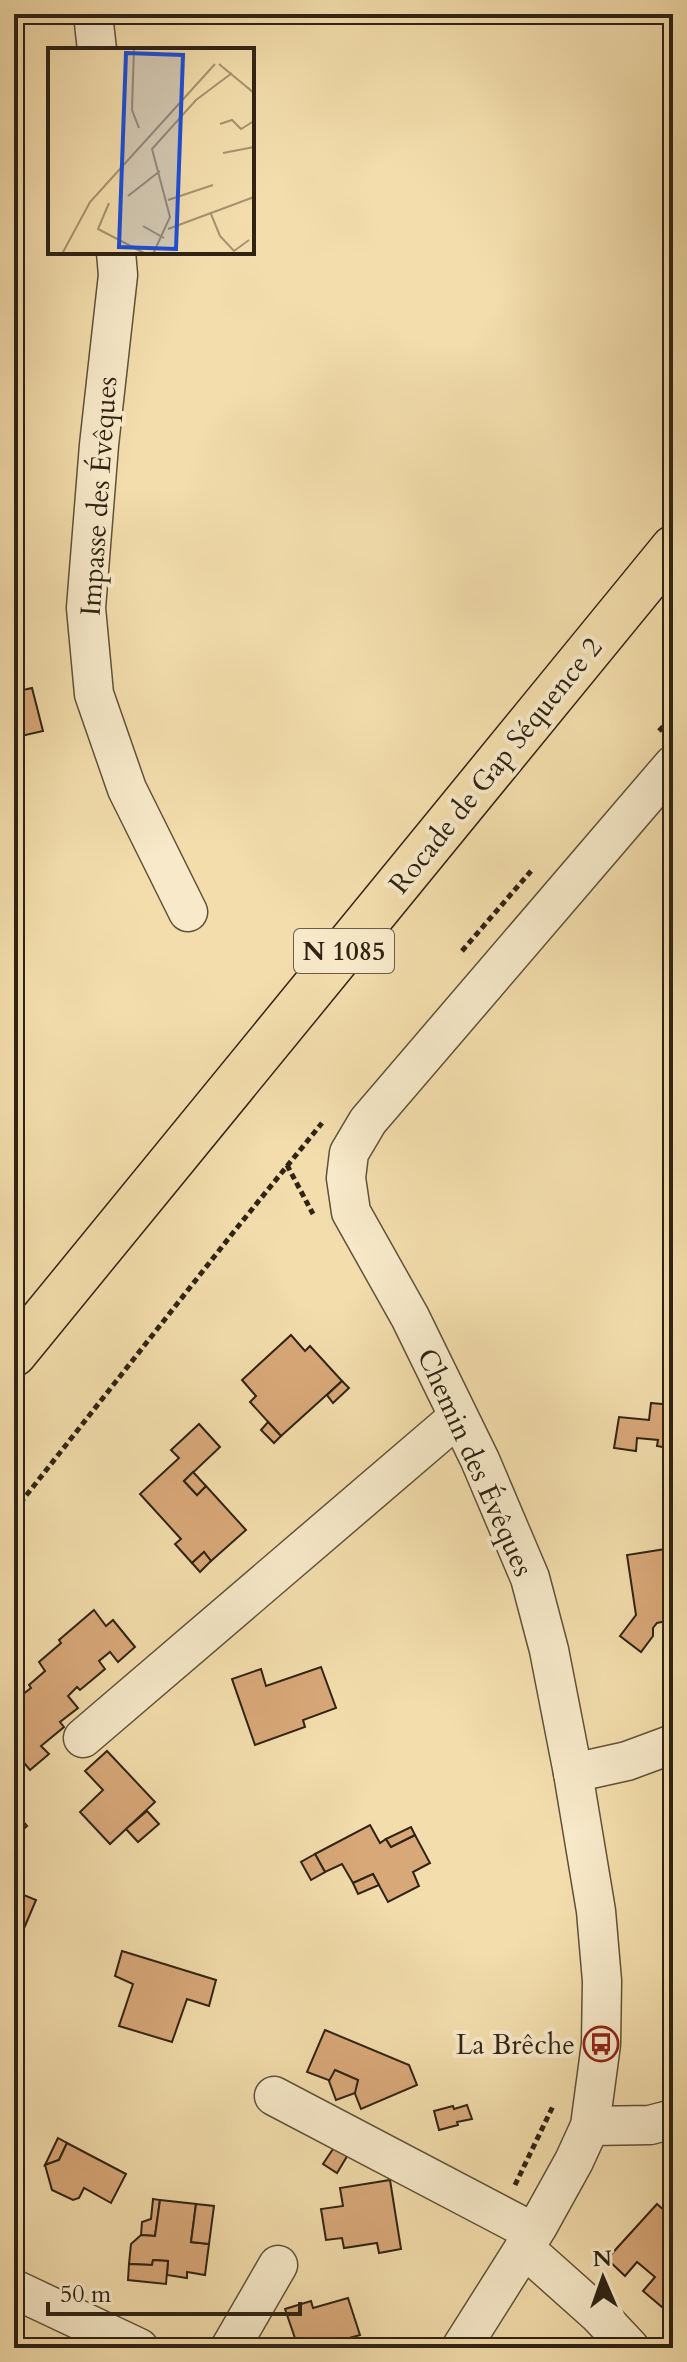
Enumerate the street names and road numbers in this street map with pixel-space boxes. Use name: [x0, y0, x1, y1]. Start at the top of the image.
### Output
street label: Impasse des Évêques: [72, 375, 126, 617]
street label: Rocade de Gap Séquence 2: [380, 630, 611, 902]
road number: N 1085: [294, 929, 394, 973]
street label: Chemin des Évêques: [408, 1343, 542, 1582]

